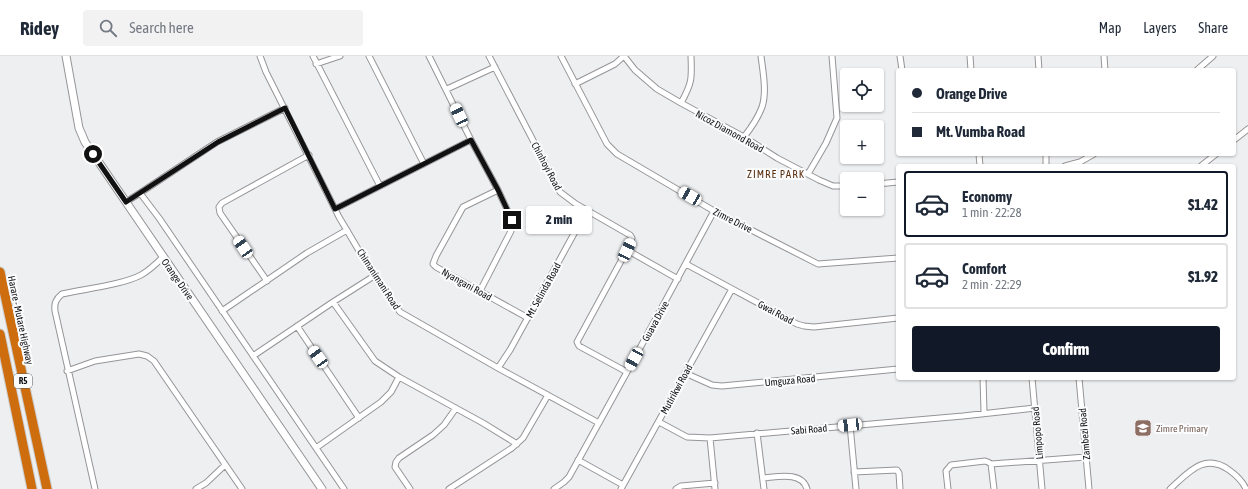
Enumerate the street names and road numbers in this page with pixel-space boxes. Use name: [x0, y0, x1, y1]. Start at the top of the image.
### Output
street label: Nicoz Diamond Road: [694, 108, 766, 155]
street label: Chinhoyi Road: [529, 140, 564, 192]
street label: Zimre Drive: [711, 206, 755, 235]
street label: Chimanimani Road: [355, 247, 402, 312]
street label: Orange Drive: [159, 257, 196, 302]
street label: Mt. Selinda Road: [524, 261, 563, 320]
street label: Nyangani Road: [440, 266, 494, 303]
street label: Harare - Mutare Highway: [6, 275, 35, 365]
street label: Guava Drive: [640, 299, 671, 343]
street label: Gwai Road: [756, 299, 796, 326]
street label: Mutirikwi Road: [658, 362, 695, 416]
street label: Umguza Road: [764, 373, 816, 388]
road number: R5: [14, 374, 32, 388]
street label: Limpopo Road: [1030, 406, 1045, 460]
street label: Zambezi Road: [1077, 407, 1092, 460]
street label: Sabi Road: [790, 422, 828, 437]

